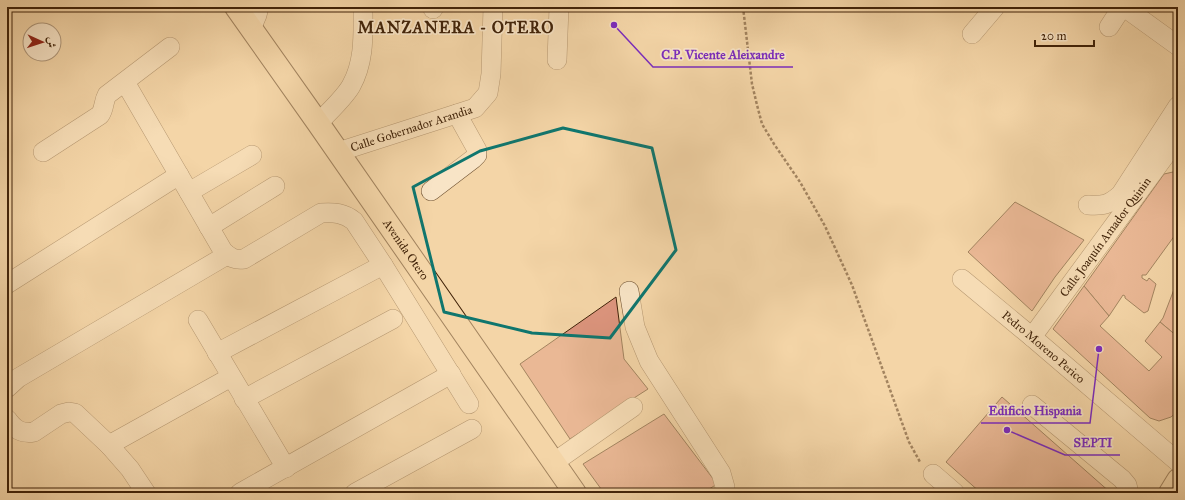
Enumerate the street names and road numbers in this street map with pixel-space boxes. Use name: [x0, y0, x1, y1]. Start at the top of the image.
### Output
street label: Calle Gobernador Arandia: [349, 102, 475, 155]
street label: Calle Joaquín Amador Quinin: [1057, 174, 1154, 300]
street label: Avenida Otero: [379, 216, 432, 282]
street label: Pedro Moreno Perico: [999, 308, 1088, 386]

